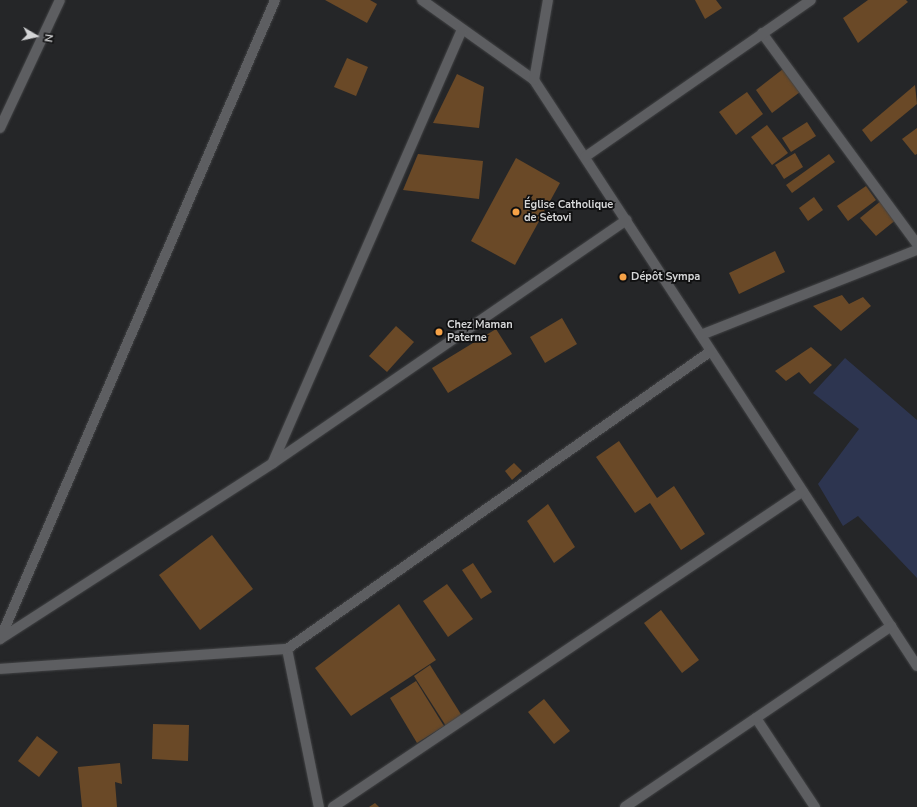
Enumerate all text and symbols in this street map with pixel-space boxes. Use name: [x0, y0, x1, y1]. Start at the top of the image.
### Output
north arrow: [16, 16, 56, 56]
text: N: [40, 33, 56, 43]
place label: Église Catholique de Sètovi: [524, 199, 613, 225]
marker: Église Catholique de Sètovi: [511, 207, 521, 217]
place label: Dépôt Sympa: [631, 270, 700, 284]
marker: Dépôt Sympa: [618, 272, 628, 282]
place label: Chez Maman Paterne: [447, 319, 513, 345]
marker: Chez Maman Paterne: [434, 327, 444, 337]

